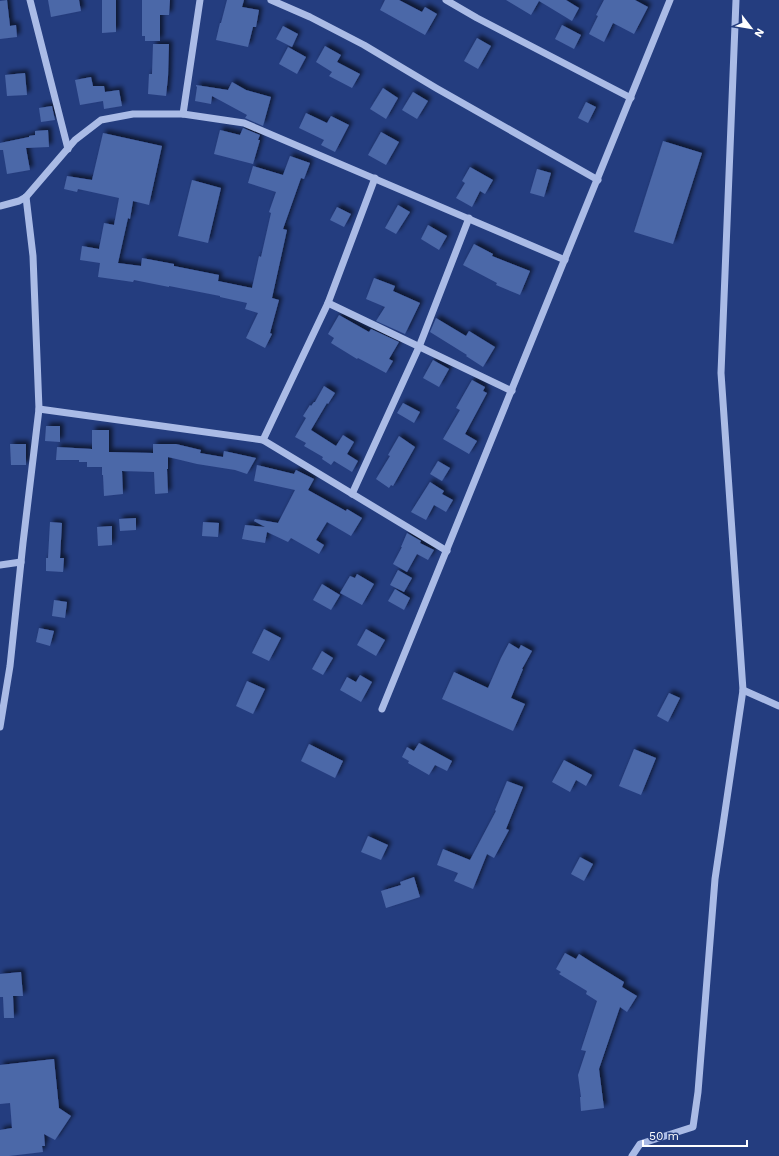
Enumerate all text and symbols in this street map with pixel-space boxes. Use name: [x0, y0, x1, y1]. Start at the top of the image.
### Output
north arrow: [731, 8, 771, 48]
text: N: [751, 26, 767, 40]
scale bar: [643, 1122, 747, 1148]
text: 50 m: [649, 1129, 679, 1143]

